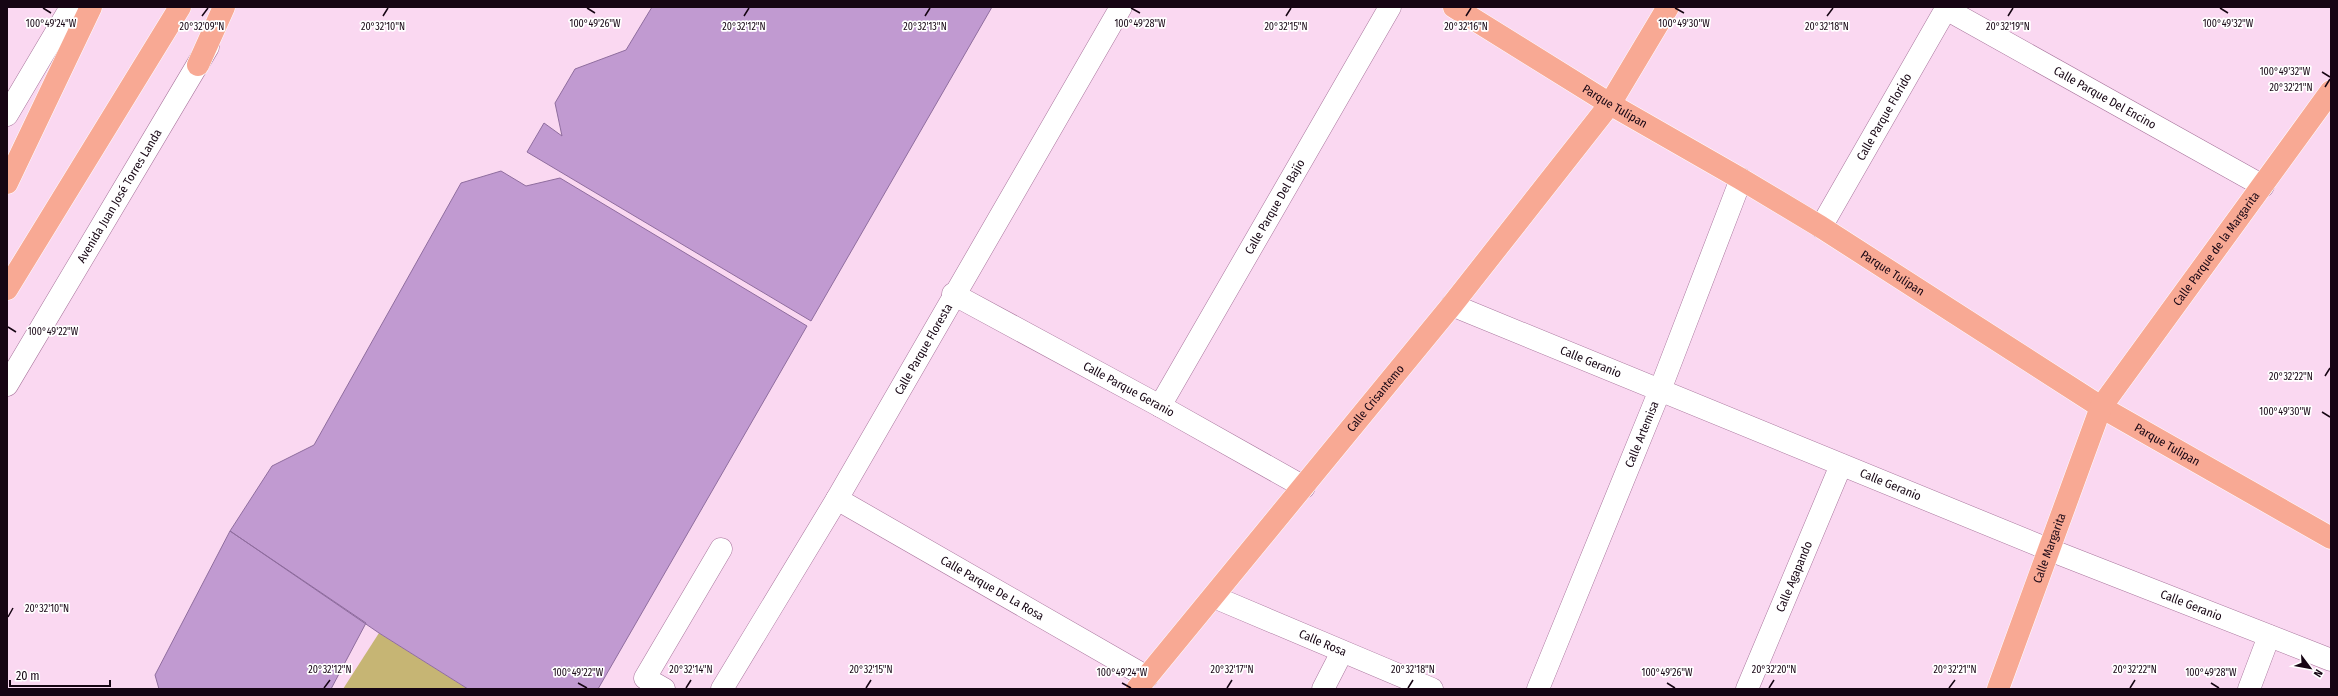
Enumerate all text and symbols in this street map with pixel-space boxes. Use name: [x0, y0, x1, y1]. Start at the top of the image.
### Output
text: 100°49'24"W: [26, 18, 77, 30]
text: 100°49'26"W: [570, 18, 621, 30]
text: 100°49'28"W: [1114, 18, 1166, 30]
text: 100°49'30"W: [1658, 18, 1710, 30]
text: 100°49'32"W: [2203, 18, 2254, 30]
text: 20°32'09"N: [180, 21, 224, 33]
text: 20°32'10"N: [361, 21, 405, 33]
text: 20°32'12"N: [722, 21, 766, 33]
text: 20°32'13"N: [903, 21, 947, 33]
text: 20°32'15"N: [1264, 21, 1308, 33]
text: 20°32'16"N: [1444, 21, 1488, 33]
text: 20°32'18"N: [1805, 21, 1849, 33]
text: 20°32'19"N: [1986, 21, 2030, 33]
street label: Calle Parque Del Encino: [2051, 64, 2159, 132]
text: 100°49'32"W: [2260, 66, 2311, 78]
street label: Calle Parque Florido: [1854, 71, 1915, 163]
street label: Parque Tulipan: [1580, 82, 1650, 131]
text: 20°32'21"N: [2269, 82, 2313, 94]
street label: Avenida Juan José Torres Landa: [74, 126, 165, 265]
street label: Calle Parque Del Bajío: [1242, 157, 1308, 257]
street label: Calle Parque de la Margarita: [2170, 189, 2262, 308]
street label: Parque Tulipan: [1858, 247, 1927, 299]
street label: Calle Parque Floresta: [892, 301, 955, 397]
text: 100°49'22"W: [28, 326, 79, 338]
street label: Calle Geranio: [1558, 343, 1624, 381]
street label: Calle Parque Geranio: [1081, 359, 1177, 420]
street label: Calle Crisantemo: [1344, 362, 1407, 435]
text: 20°32'22"N: [2269, 371, 2313, 383]
street label: Calle Artemisa: [1622, 399, 1662, 470]
text: 100°49'30"W: [2259, 406, 2311, 418]
street label: Parque Tulipan: [2132, 421, 2202, 469]
street label: Calle Geranio: [1858, 466, 1923, 504]
street label: Calle Margarita: [2030, 511, 2069, 585]
street label: Calle Agapando: [1773, 539, 1815, 614]
street label: Calle Parque De La Rosa: [938, 553, 1047, 623]
street label: Calle Geranio: [2158, 587, 2224, 624]
text: 20°32'10"N: [25, 603, 69, 615]
street label: Calle Rosa: [1297, 627, 1349, 659]
north arrow: [2290, 648, 2330, 688]
scale bar: [10, 662, 110, 688]
text: 20°32'12"N: [308, 664, 352, 676]
text: 20°32'14"N: [669, 664, 713, 676]
text: 20°32'15"N: [849, 664, 893, 676]
text: 20°32'17"N: [1210, 664, 1254, 676]
text: 20°32'18"N: [1391, 664, 1435, 676]
text: 20°32'20"N: [1752, 664, 1796, 676]
text: 20°32'21"N: [1933, 664, 1977, 676]
text: 20°32'22"N: [2113, 664, 2157, 676]
text: 100°49'22"W: [553, 667, 604, 679]
text: 100°49'24"W: [1097, 667, 1148, 679]
text: 100°49'26"W: [1642, 667, 1693, 679]
text: 100°49'28"W: [2185, 667, 2237, 679]
text: N: [2311, 667, 2325, 679]
text: 20 m: [16, 669, 40, 683]

